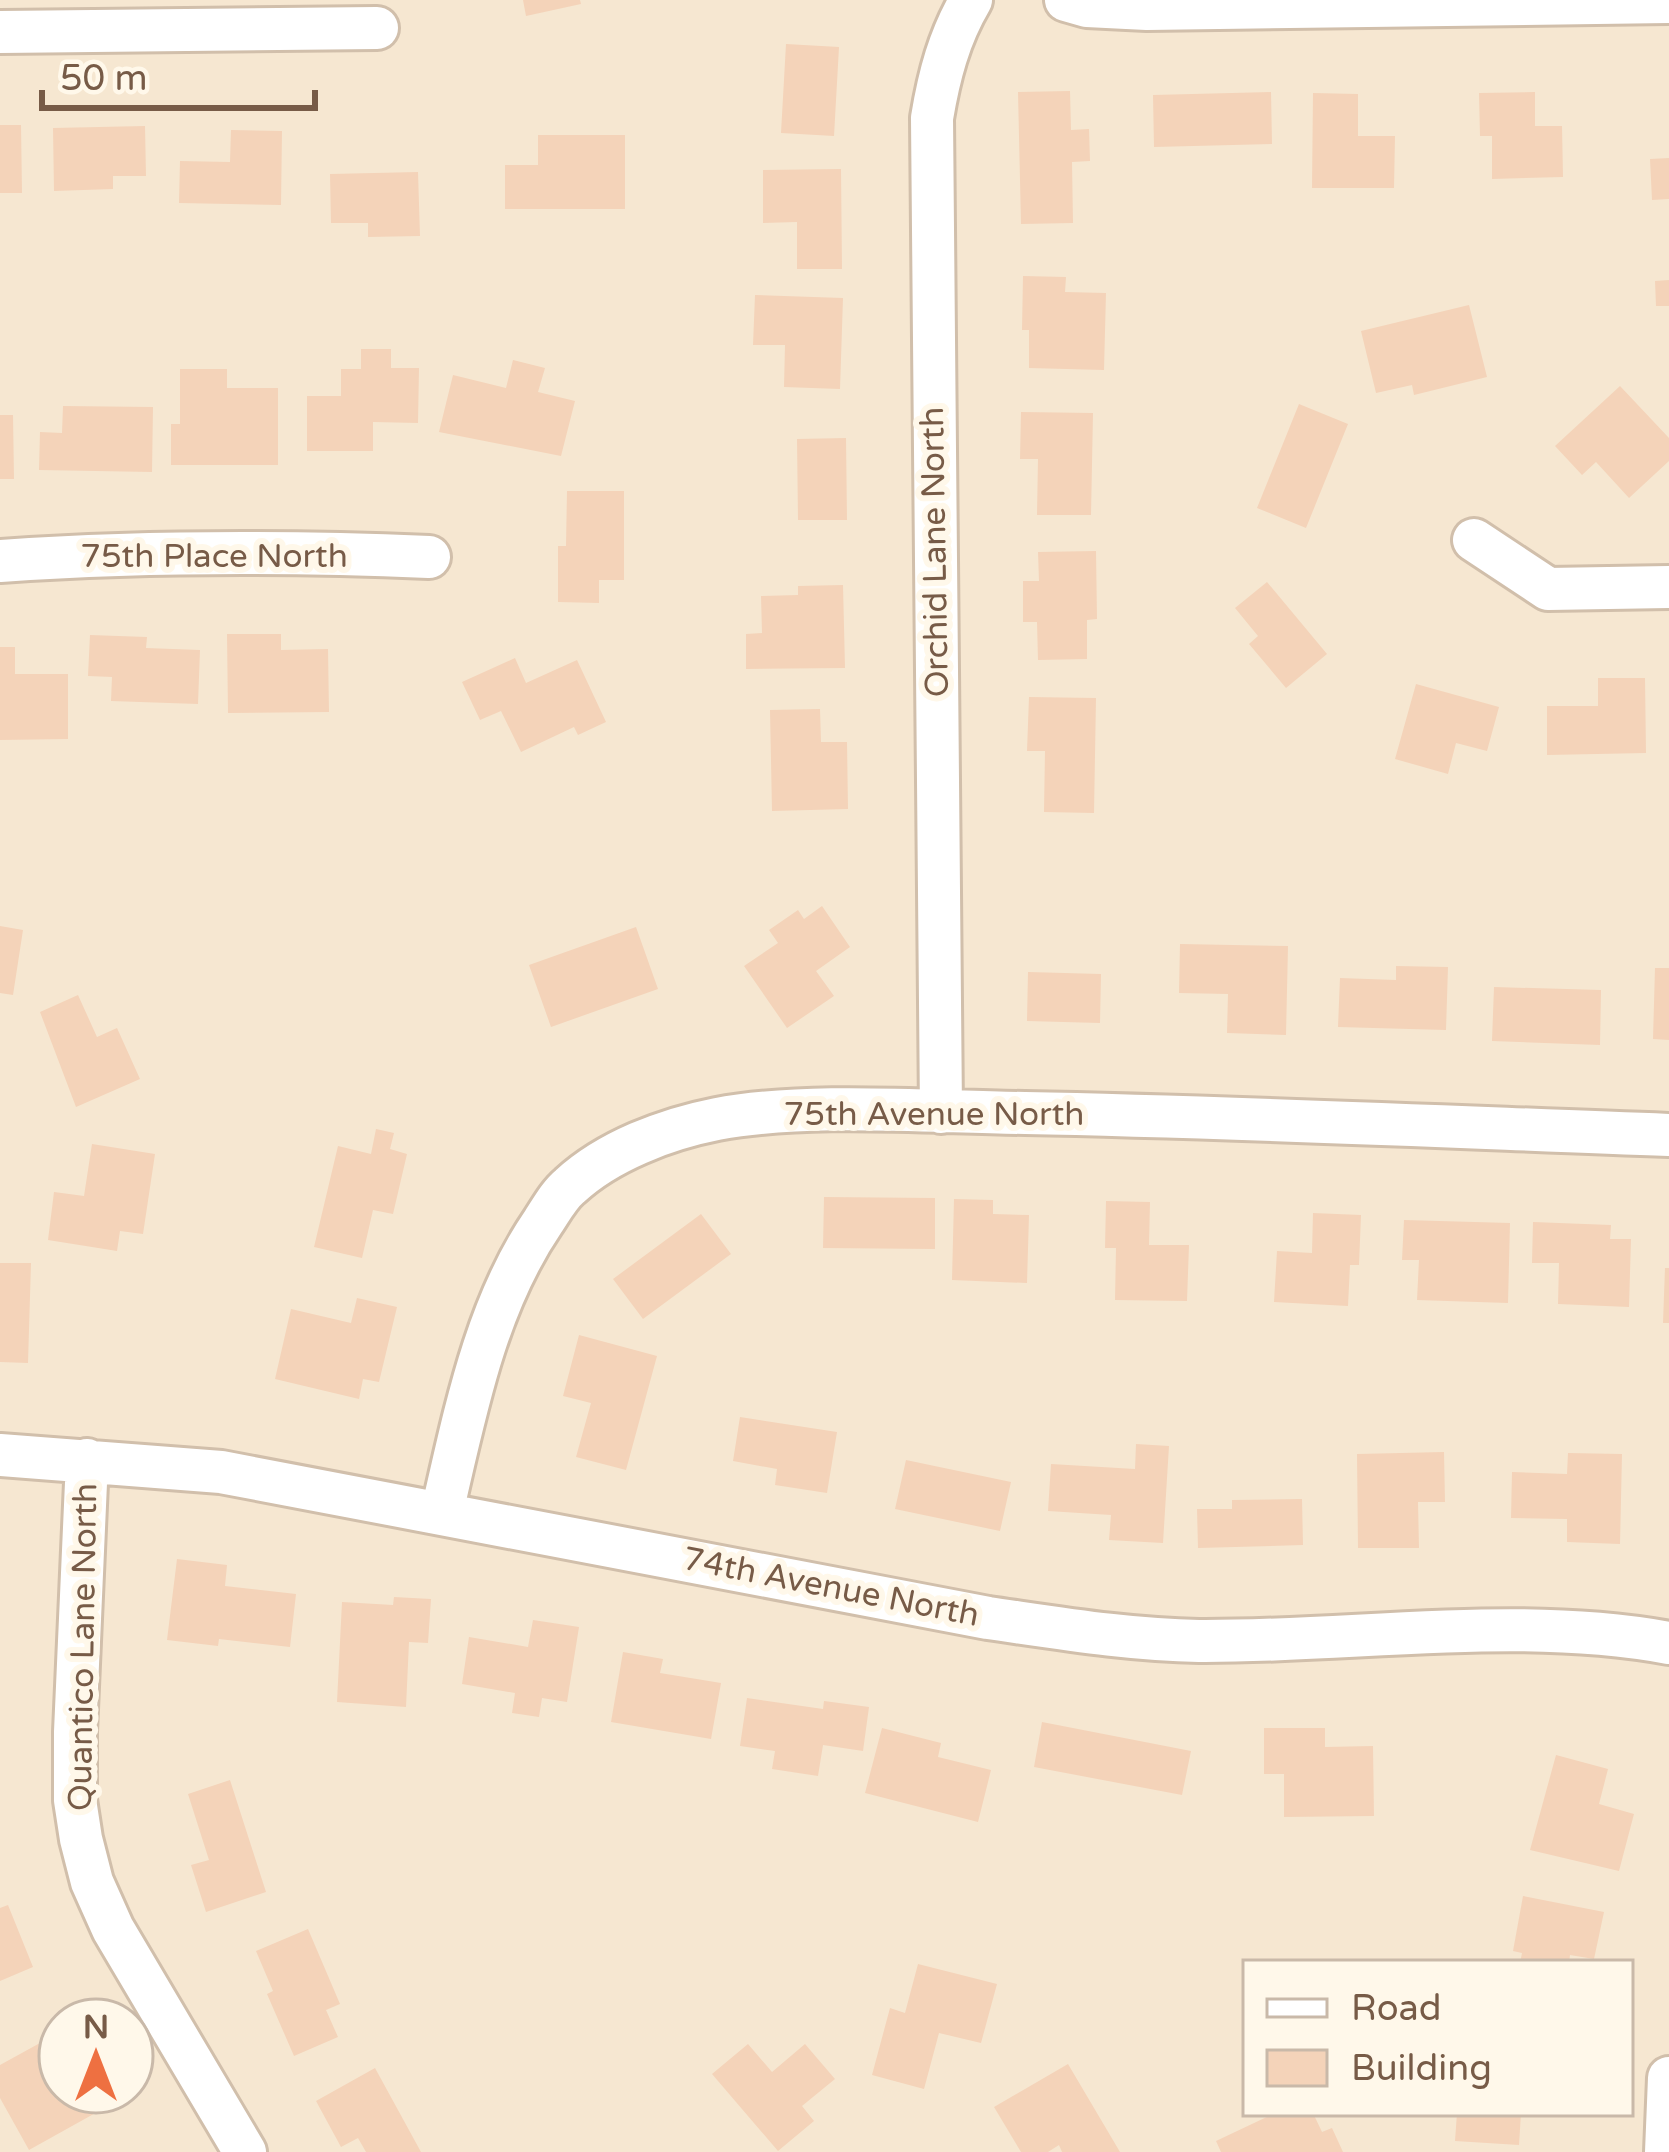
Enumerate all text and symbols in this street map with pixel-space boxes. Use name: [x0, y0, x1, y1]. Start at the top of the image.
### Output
scale bar: [42, 36, 315, 110]
text: 50 m: [60, 57, 148, 100]
street label: Orchid Lane North: [913, 407, 957, 697]
street label: 75th Place North: [80, 537, 348, 576]
street label: 75th Avenue North: [784, 1095, 1084, 1134]
street label: Quantico Lane North: [61, 1483, 105, 1811]
street label: 74th Avenue North: [680, 1539, 982, 1635]
legend: [1243, 1960, 1633, 2116]
text: Road: [1351, 1987, 1441, 2030]
north arrow: [36, 1996, 156, 2116]
text: N: [83, 2008, 109, 2047]
text: Building: [1351, 2047, 1492, 2090]

